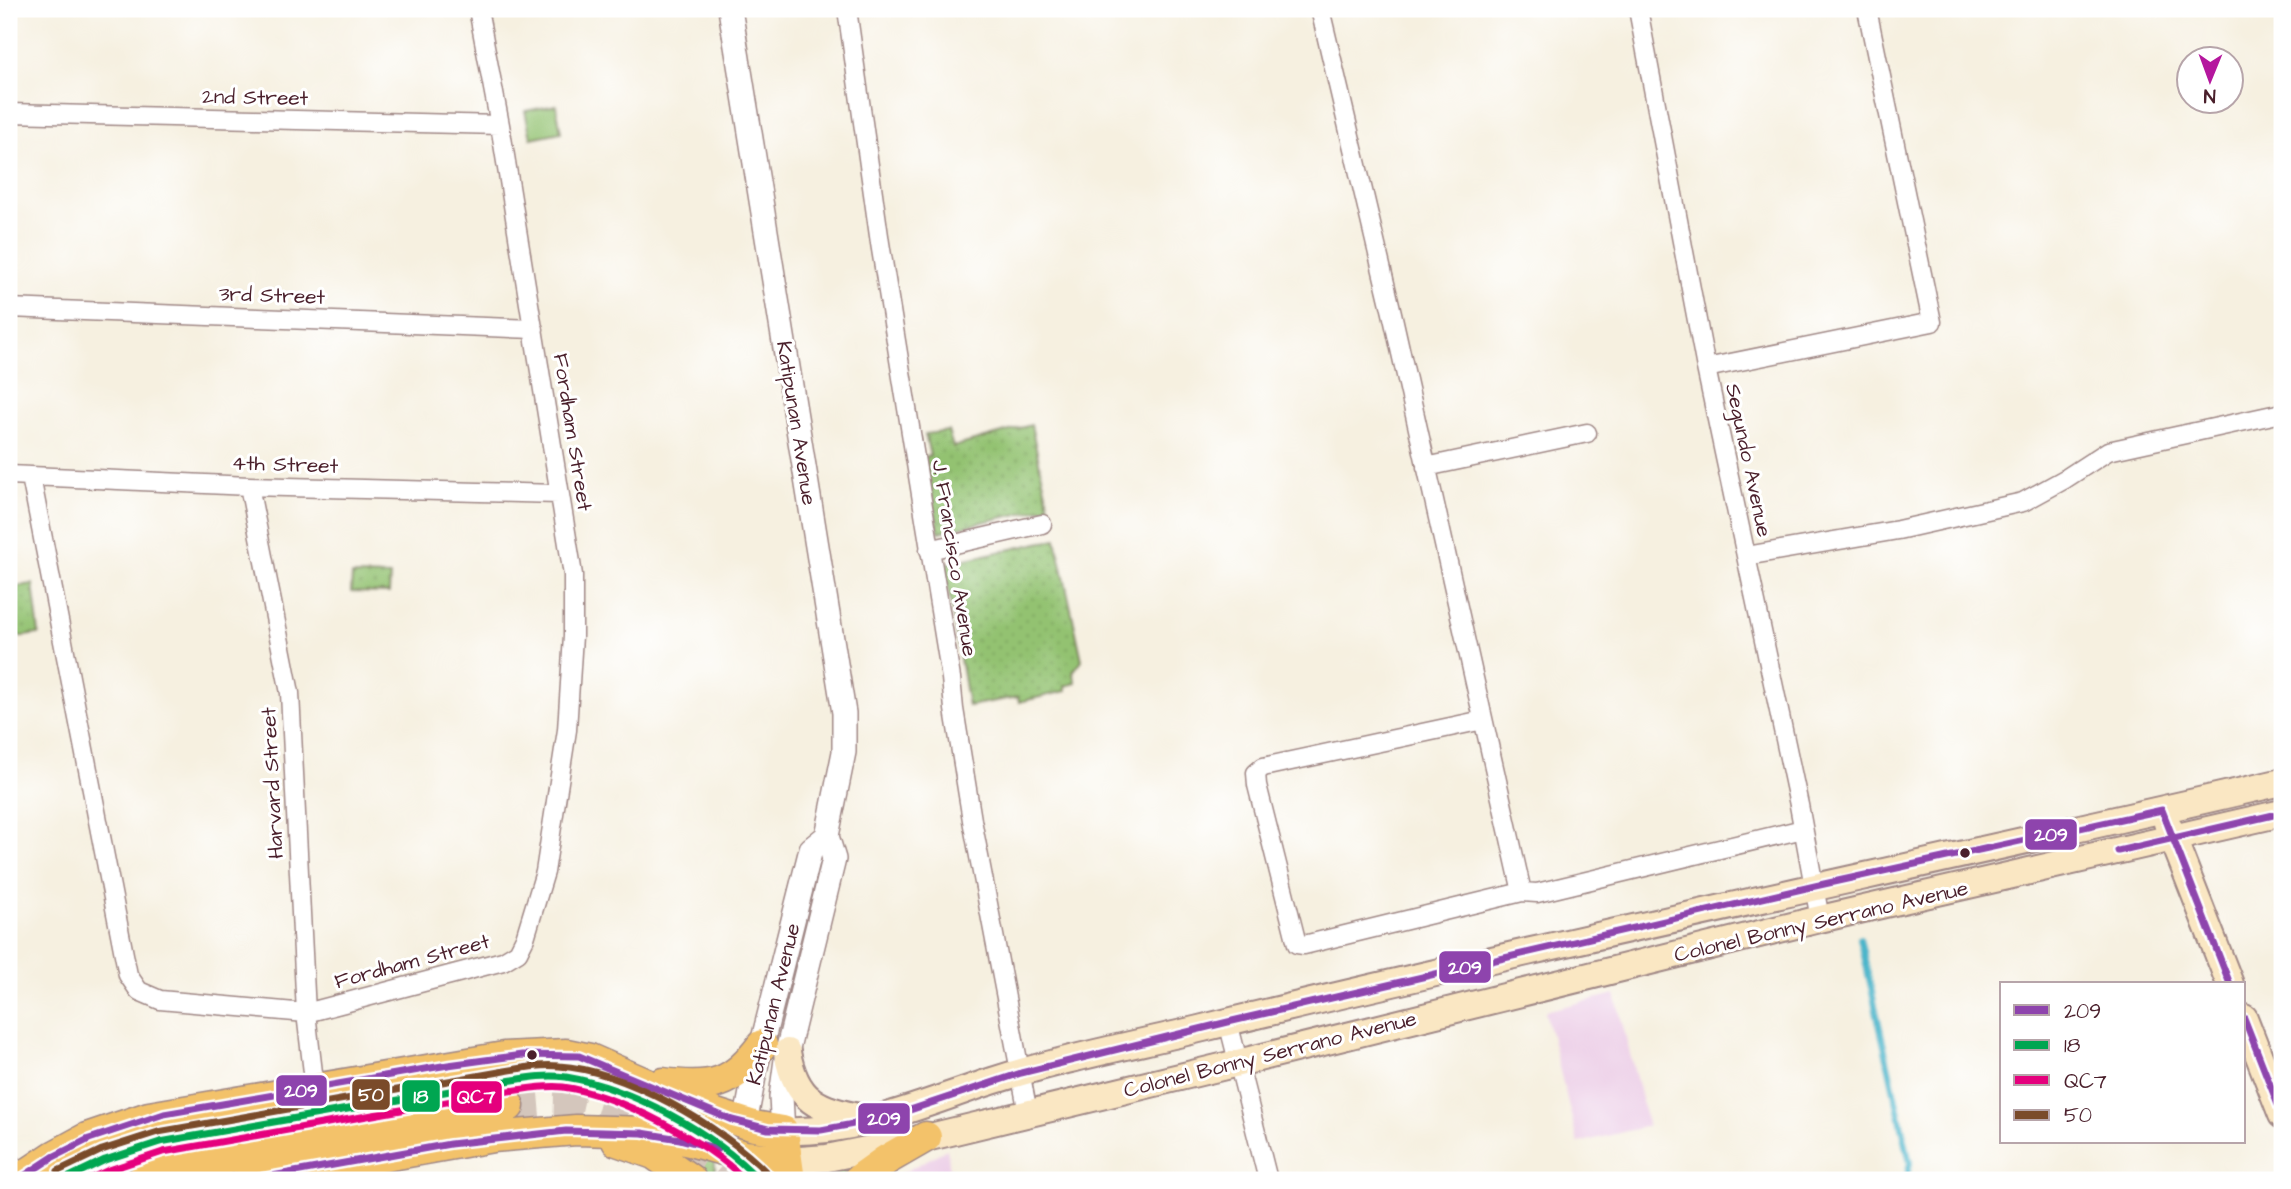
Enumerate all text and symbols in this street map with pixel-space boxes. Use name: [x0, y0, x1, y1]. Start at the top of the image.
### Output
north arrow: [2176, 46, 2246, 116]
street label: 2nd Street: [202, 82, 309, 113]
text: N: [2203, 82, 2216, 109]
street label: 3rd Street: [218, 279, 326, 312]
street label: Katipunan Avenue: [768, 339, 824, 507]
street label: Fordham Street: [546, 351, 599, 514]
street label: Segundo Avenue: [1716, 381, 1779, 540]
street label: 4th Street: [231, 448, 339, 481]
street label: J. Francisco Avenue: [925, 458, 984, 658]
street label: Harvard Street: [254, 706, 291, 860]
line badge: 209: [2024, 818, 2078, 851]
text: 209: [2033, 822, 2068, 849]
unlabelled marker: [1958, 846, 1972, 860]
street label: Colonel Bonny Serrano Avenue: [1671, 874, 1971, 971]
street label: Katipunan Avenue: [739, 920, 809, 1088]
street label: Fordham Street: [331, 927, 493, 996]
line badge: 209: [1438, 950, 1492, 984]
text: 209: [1447, 955, 1482, 982]
legend: [2000, 982, 2246, 1144]
text: 209: [2064, 997, 2101, 1026]
street label: Colonel Bonny Serrano Avenue: [1121, 1004, 1420, 1107]
text: 18: [2064, 1031, 2081, 1060]
unlabelled marker: [525, 1048, 539, 1062]
text: QC7: [2064, 1067, 2107, 1096]
line badge: 209: [275, 1074, 328, 1107]
text: 209: [283, 1078, 318, 1105]
line badge: 50: [351, 1078, 391, 1111]
line badge: 18: [401, 1079, 441, 1113]
line badge: QC7: [450, 1080, 503, 1114]
text: 50: [358, 1082, 384, 1109]
text: 18: [414, 1084, 429, 1111]
text: QC7: [457, 1084, 496, 1111]
text: 50: [2064, 1101, 2092, 1130]
line badge: 209: [857, 1102, 911, 1135]
text: 209: [866, 1106, 901, 1133]

